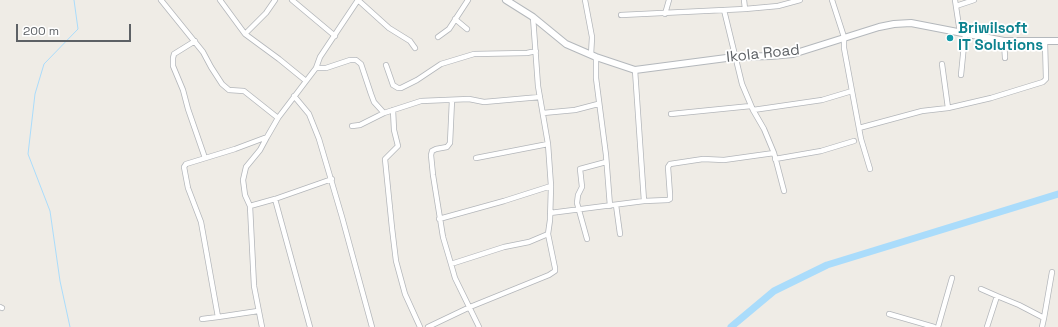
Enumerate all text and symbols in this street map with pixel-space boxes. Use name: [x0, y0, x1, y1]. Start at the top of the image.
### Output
scale bar: [18, 16, 133, 42]
place label: Briwilsoft IT Solutions: [958, 20, 1043, 55]
text: 200 m: [23, 23, 59, 39]
marker: Briwilsoft IT Solutions: [945, 33, 955, 43]
street label: Ikola Road: [725, 41, 801, 67]

